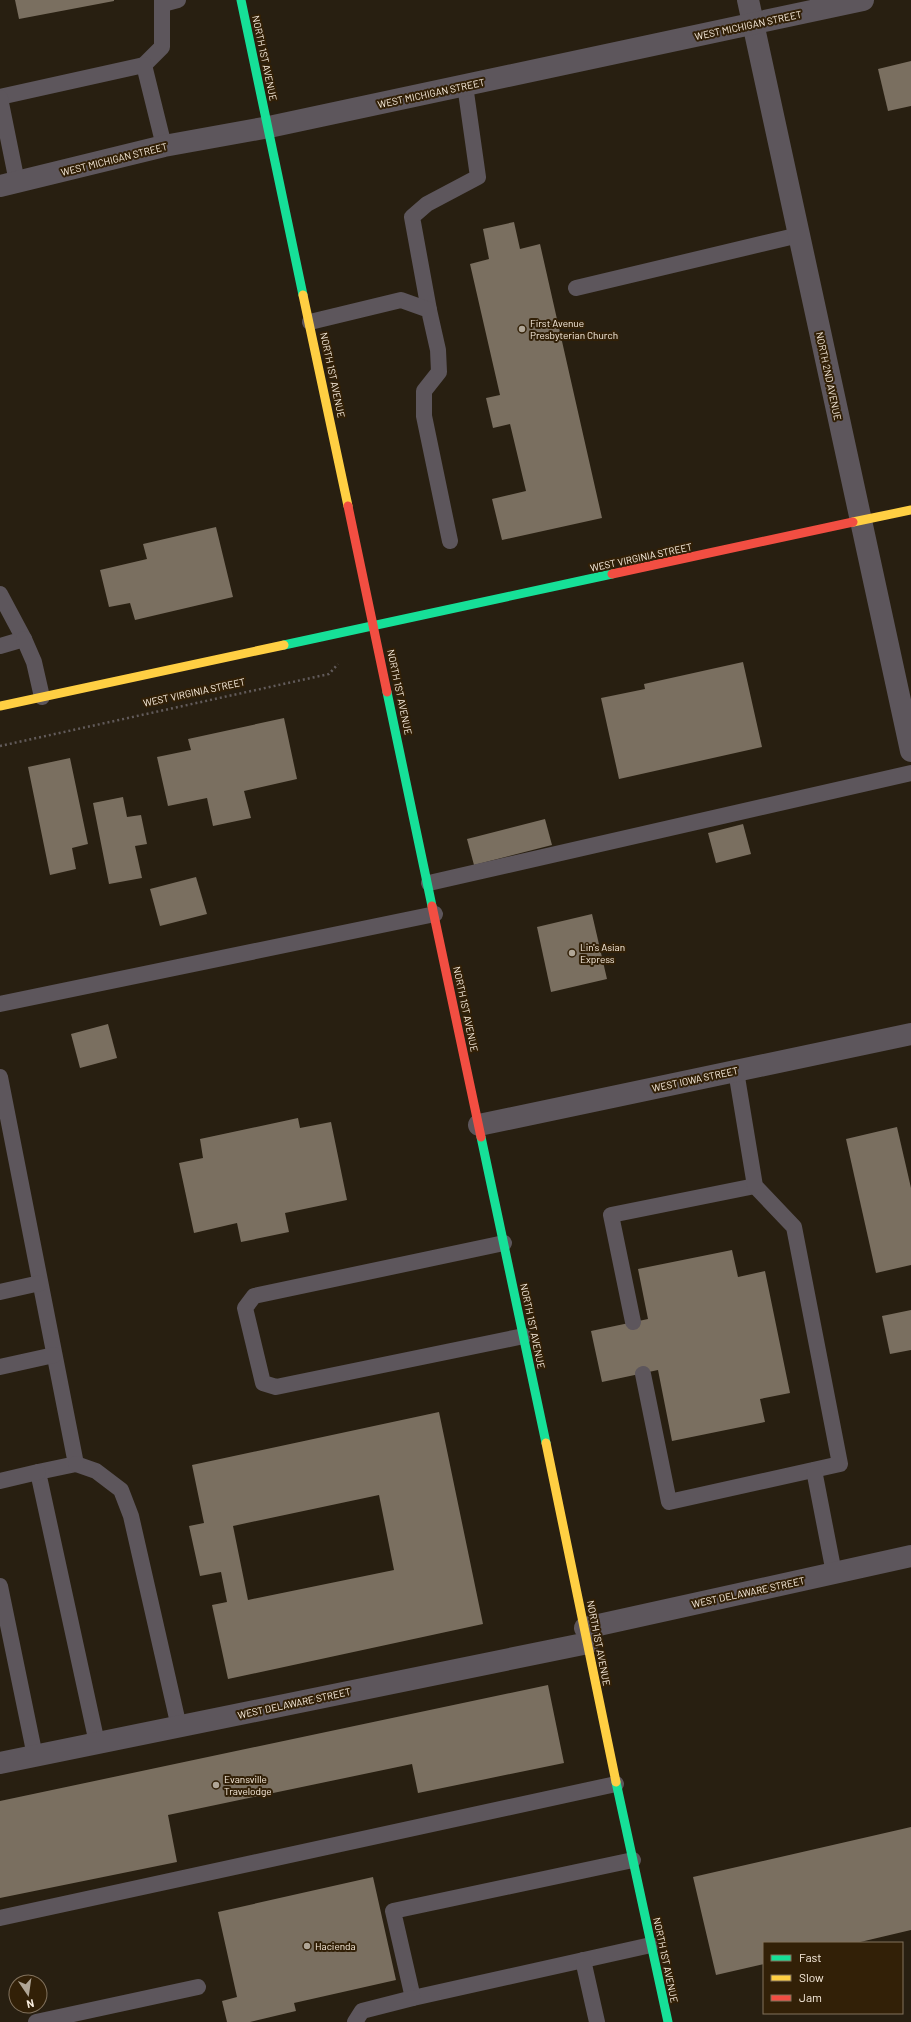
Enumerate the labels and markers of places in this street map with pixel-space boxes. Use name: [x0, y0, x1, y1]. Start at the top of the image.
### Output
place label: First Avenue Presbyterian Church: [530, 317, 618, 341]
marker: First Avenue Presbyterian Church: [517, 324, 527, 334]
place label: Lin's Asian Express: [580, 941, 625, 965]
marker: Lin's Asian Express: [567, 948, 577, 958]
place label: Evansville Travelodge: [224, 1773, 272, 1797]
marker: Evansville Travelodge: [211, 1780, 221, 1790]
place label: Hacienda: [315, 1940, 356, 1952]
marker: Hacienda: [302, 1941, 312, 1951]

